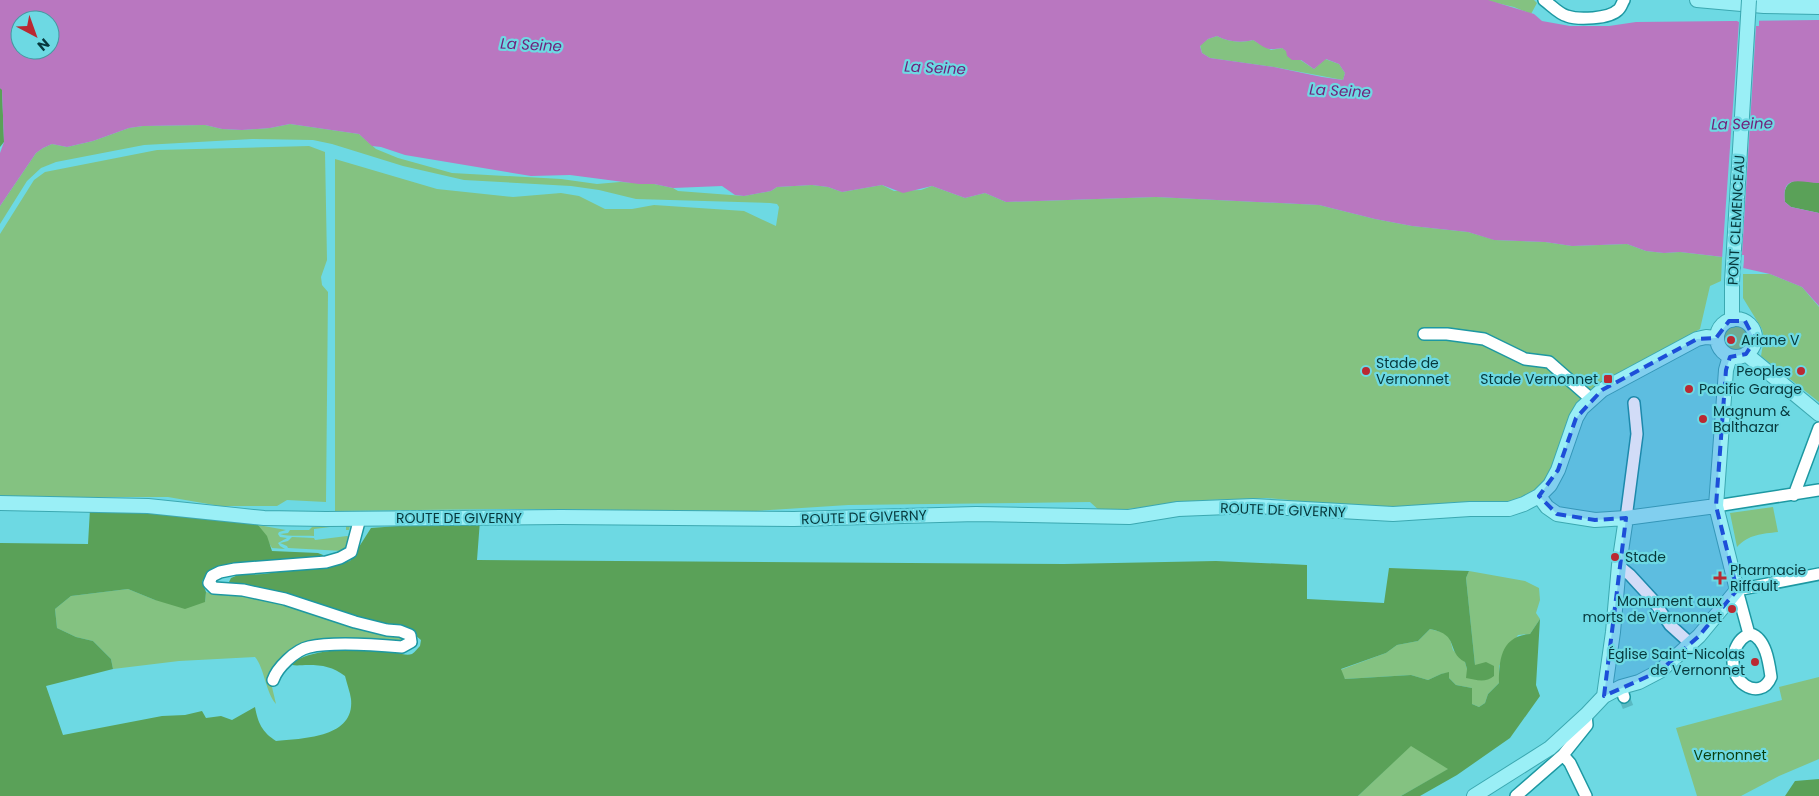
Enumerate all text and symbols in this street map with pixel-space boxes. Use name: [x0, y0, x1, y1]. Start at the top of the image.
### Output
north arrow: [10, 10, 60, 60]
water label: La Seine: [500, 32, 562, 57]
text: N: [33, 34, 54, 56]
water label: La Seine: [904, 55, 966, 80]
water label: La Seine: [1309, 78, 1371, 103]
water label: La Seine: [1711, 112, 1773, 135]
street label: PONT CLEMENCEAU: [1723, 154, 1749, 286]
place label: Ariane V: [1741, 330, 1800, 350]
marker: Ariane V: [1725, 334, 1737, 346]
place label: Stade de Vernonnet: [1376, 353, 1449, 389]
place label: Peoples: [1736, 361, 1791, 381]
marker: Stade de Vernonnet: [1360, 365, 1372, 377]
marker: Peoples: [1795, 365, 1807, 377]
place label: Stade Vernonnet: [1480, 369, 1598, 389]
marker: Stade Vernonnet: [1602, 373, 1614, 385]
place label: Pacific Garage: [1699, 379, 1802, 399]
marker: Pacific Garage: [1683, 383, 1695, 395]
place label: Magnum & Balthazar: [1713, 401, 1791, 437]
marker: Magnum & Balthazar: [1697, 413, 1709, 425]
street label: ROUTE DE GIVERNY: [1220, 498, 1346, 522]
street label: ROUTE DE GIVERNY: [801, 505, 927, 529]
street label: ROUTE DE GIVERNY: [396, 508, 522, 528]
place label: Stade: [1625, 547, 1666, 567]
marker: Stade: [1609, 551, 1621, 563]
place label: Pharmacie Riffault: [1730, 560, 1807, 596]
marker: Pharmacie Riffault: [1714, 572, 1726, 584]
place label: Monument aux morts de Vernonnet: [1582, 591, 1722, 627]
marker: Monument aux morts de Vernonnet: [1726, 603, 1738, 615]
place label: Église Saint-Nicolas de Vernonnet: [1608, 644, 1745, 680]
marker: Église Saint-Nicolas de Vernonnet: [1749, 656, 1761, 668]
park label: Vernonnet: [1694, 745, 1766, 765]

